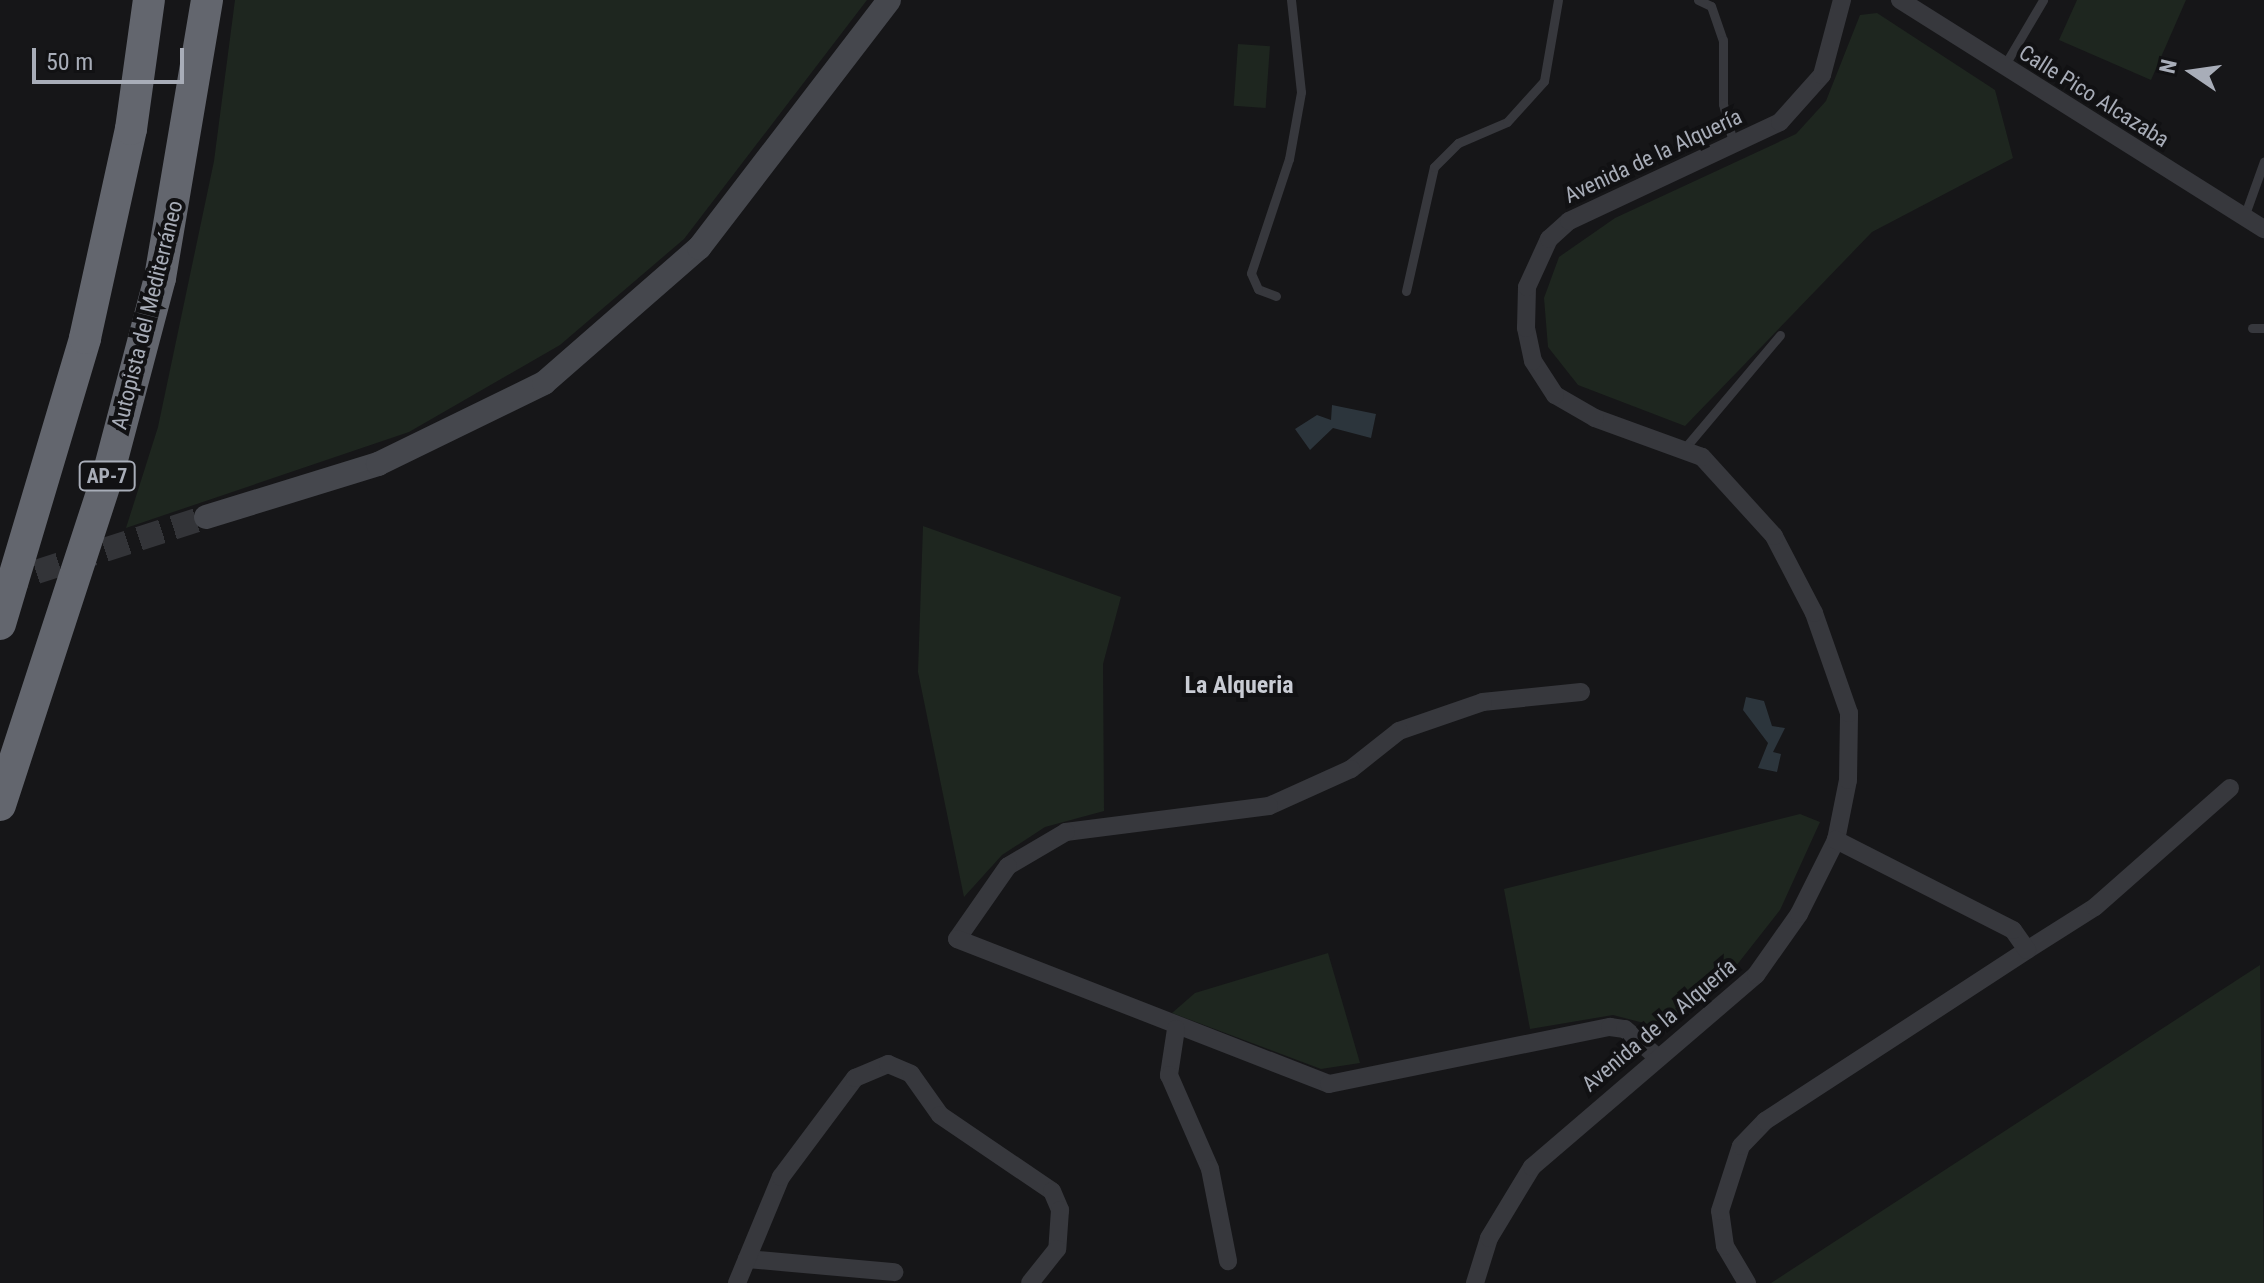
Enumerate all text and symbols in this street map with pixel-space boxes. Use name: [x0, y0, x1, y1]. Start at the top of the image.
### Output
scale bar: [36, 32, 188, 82]
north arrow: [2152, 32, 2232, 112]
street label: Calle Pico Alcazaba: [2014, 39, 2174, 153]
text: 50 m: [46, 48, 93, 76]
text: N: [2154, 57, 2182, 76]
street label: Avenida de la Alquería: [1560, 103, 1746, 209]
street label: Autopista del Mediterráneo: [106, 198, 188, 432]
road number: AP-7: [77, 460, 137, 492]
district label: La Alqueria: [1184, 672, 1294, 700]
street label: Avenida de la Alquería: [1577, 953, 1741, 1097]

